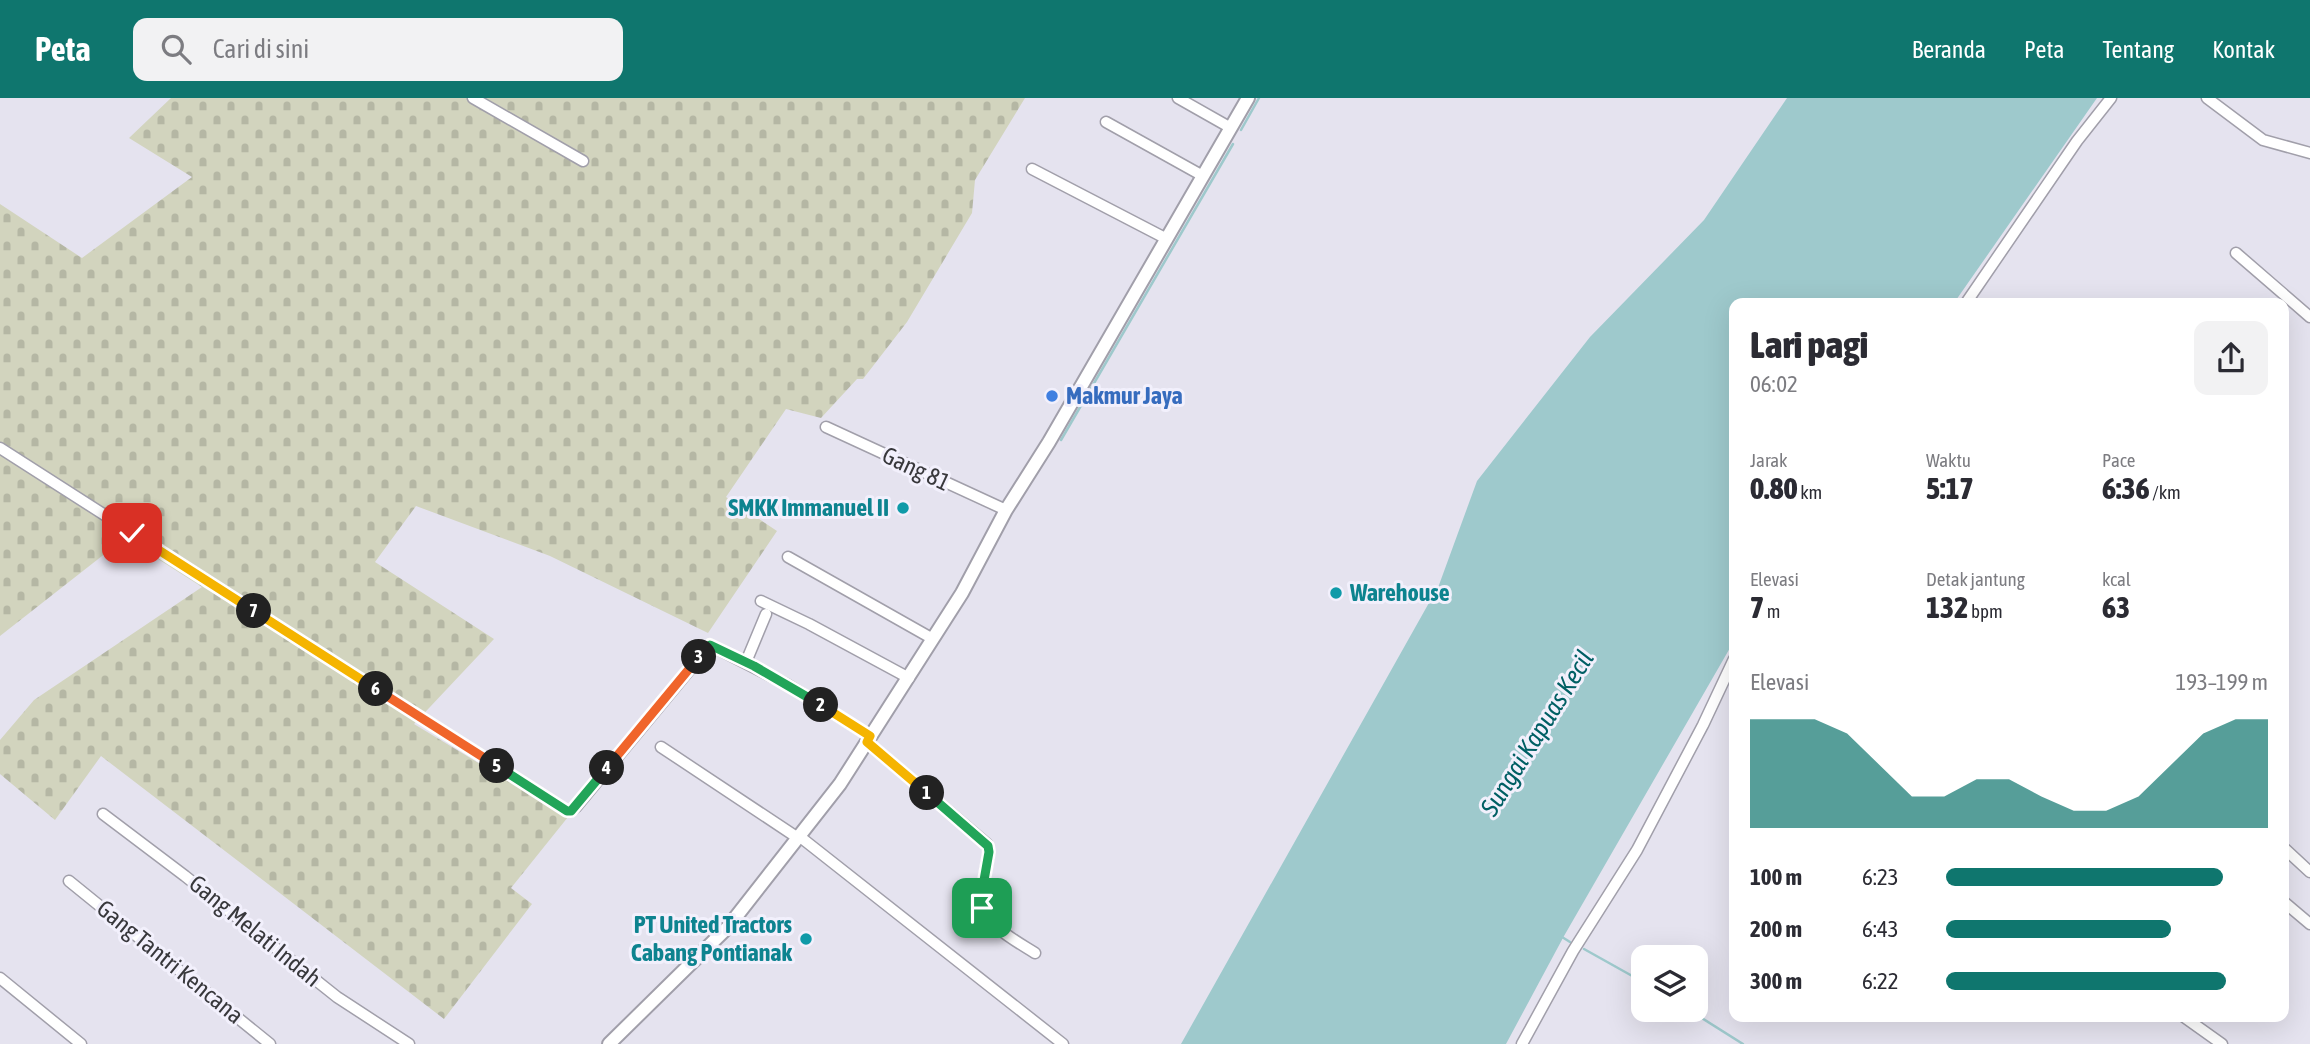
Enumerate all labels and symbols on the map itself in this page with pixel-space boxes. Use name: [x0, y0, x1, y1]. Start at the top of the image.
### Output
place label: Makmur Jaya: [1066, 382, 1183, 409]
marker: Makmur Jaya: [1044, 388, 1060, 404]
street label: Gang 81: [878, 441, 954, 496]
place label: SMKK Immanuel II: [728, 494, 889, 521]
marker: SMKK Immanuel II: [895, 500, 911, 516]
pin: [102, 503, 162, 563]
place label: Warehouse: [1349, 579, 1450, 606]
marker: Warehouse: [1328, 585, 1344, 601]
pin: 7: [236, 594, 272, 628]
pin: 3: [682, 640, 716, 674]
water label: Sungai Kapuas Kecil: [1474, 645, 1600, 822]
pin: 6: [358, 672, 394, 706]
pin: 2: [804, 688, 838, 722]
pin: 5: [480, 748, 514, 784]
pin: 4: [590, 750, 624, 786]
pin: 1: [909, 776, 944, 810]
street label: Gang Melati Indah: [184, 869, 326, 992]
pin: [952, 878, 1012, 938]
street label: Gang Tantri Kencana: [92, 894, 249, 1029]
place label: PT United Tractors Cabang Pontianak: [631, 911, 793, 966]
marker: PT United Tractors Cabang Pontianak: [798, 931, 814, 947]

